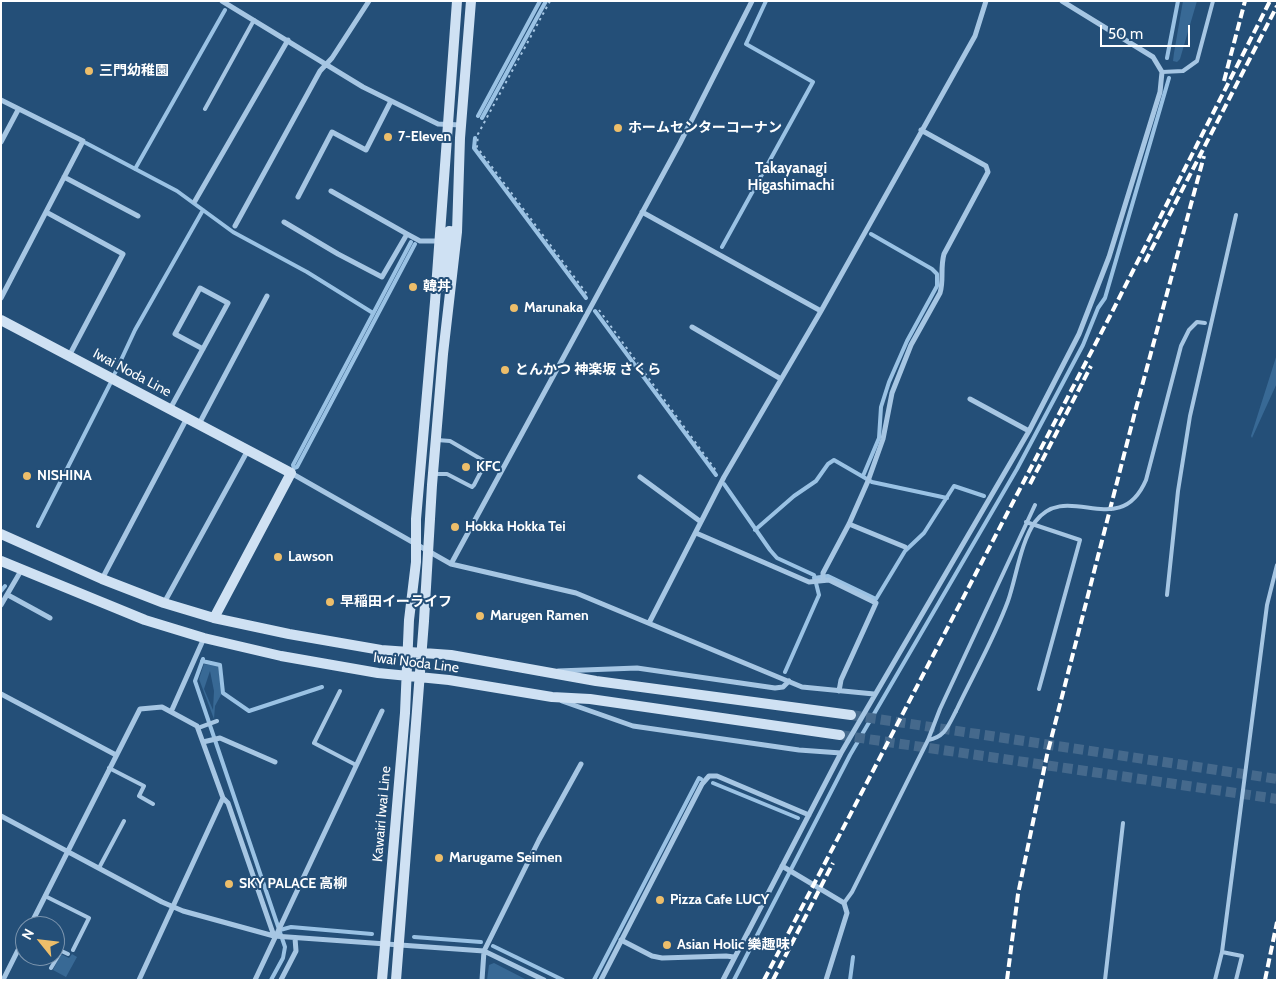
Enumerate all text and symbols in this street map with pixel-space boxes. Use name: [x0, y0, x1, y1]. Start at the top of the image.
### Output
scale bar: [1103, 15, 1193, 47]
text: 50 m: [1108, 25, 1143, 43]
place label: 三門幼稚園: [99, 63, 169, 79]
marker: 三門幼稚園: [83, 65, 95, 77]
place label: ホームセンターコーナン: [628, 120, 782, 136]
marker: ホームセンターコーナン: [612, 122, 624, 134]
place label: 7-Eleven: [398, 129, 451, 145]
marker: 7-Eleven: [382, 131, 394, 143]
district label: Takayanagi Higashimachi: [748, 160, 834, 195]
place label: 韓丼: [423, 279, 451, 295]
marker: 韓丼: [407, 281, 419, 293]
place label: Marunaka: [524, 300, 583, 316]
marker: Marunaka: [508, 302, 520, 314]
street label: Iwai Noda Line: [90, 345, 174, 401]
place label: とんかつ 神楽坂 さくら: [515, 362, 661, 378]
marker: とんかつ 神楽坂 さくら: [499, 364, 511, 376]
place label: KFC: [476, 459, 501, 475]
marker: KFC: [460, 461, 472, 473]
place label: NISHINA: [37, 468, 92, 484]
marker: NISHINA: [21, 470, 33, 482]
place label: Hokka Hokka Tei: [465, 519, 566, 535]
marker: Hokka Hokka Tei: [449, 521, 461, 533]
place label: Lawson: [288, 549, 334, 565]
marker: Lawson: [272, 551, 284, 563]
place label: 早稲田イーライフ: [340, 594, 452, 610]
marker: 早稲田イーライフ: [324, 596, 336, 608]
place label: Marugen Ramen: [490, 608, 589, 624]
marker: Marugen Ramen: [474, 610, 486, 622]
street label: Iwai Noda Line: [372, 649, 460, 677]
street label: Kawairi Iwai Line: [369, 765, 395, 863]
place label: Marugame Seimen: [449, 850, 562, 866]
marker: Marugame Seimen: [433, 852, 445, 864]
place label: SKY PALACE 高柳: [239, 876, 347, 892]
marker: SKY PALACE 高柳: [223, 878, 235, 890]
place label: Pizza Cafe LUCY: [670, 892, 769, 908]
marker: Pizza Cafe LUCY: [654, 894, 666, 906]
north arrow: [15, 916, 65, 966]
text: N: [17, 926, 38, 943]
place label: Asian Holic 樂趣味: [677, 937, 789, 953]
marker: Asian Holic 樂趣味: [661, 939, 673, 951]

